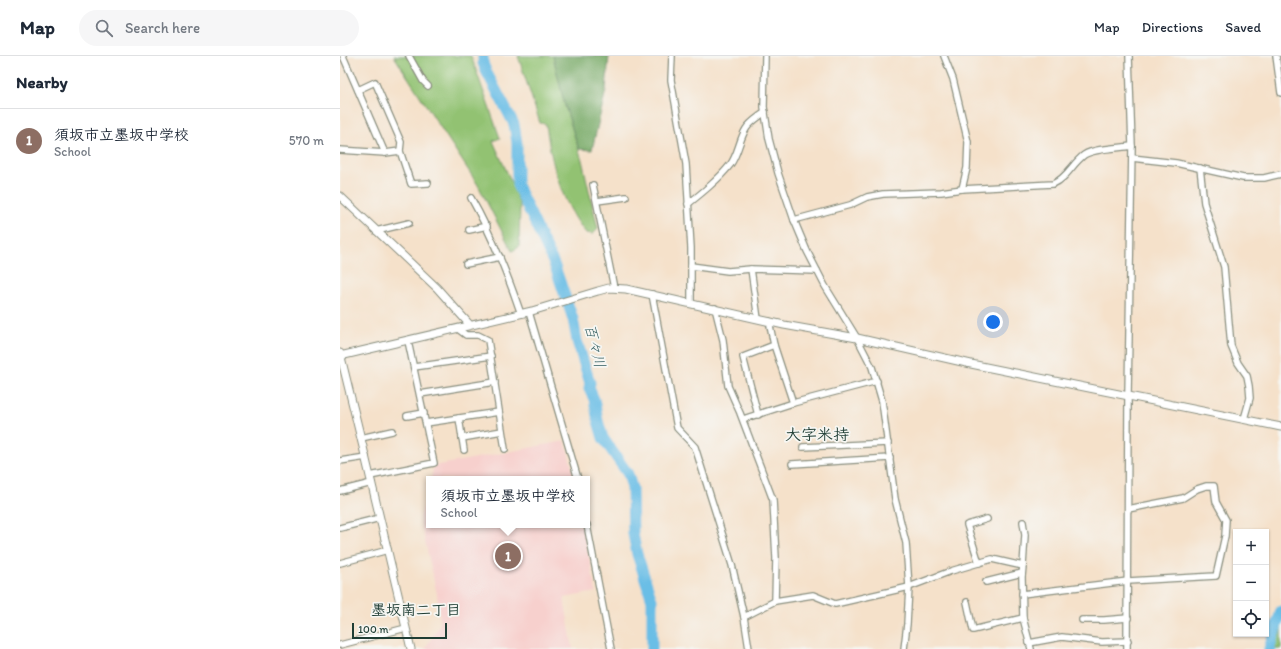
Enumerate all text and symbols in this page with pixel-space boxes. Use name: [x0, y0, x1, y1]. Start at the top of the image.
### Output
search box: [79, 10, 359, 46]
text: Map: [20, 16, 55, 39]
icon: search: [93, 17, 115, 39]
text: Search here: [125, 19, 200, 37]
text: Map: [1094, 19, 1120, 36]
text: Directions: [1142, 19, 1203, 36]
text: Saved: [1225, 19, 1261, 36]
text: Nearby: [16, 72, 68, 92]
text: 須坂市立墨坂中学校: [54, 126, 189, 144]
text: 1: [26, 133, 32, 148]
text: 570 m: [289, 133, 324, 148]
text: School: [54, 144, 91, 159]
your location: [983, 312, 1003, 332]
water label: 百々川: [581, 322, 609, 370]
district label: 大字米持: [785, 425, 850, 444]
popup: [426, 476, 590, 528]
text: 須坂市立墨坂中学校: [440, 487, 576, 505]
text: School: [440, 505, 477, 520]
map controls: [1233, 529, 1269, 637]
button: +: [1233, 529, 1269, 565]
pin: 1: [495, 541, 521, 571]
button: −: [1233, 565, 1269, 601]
district label: 墨坂南二丁目: [371, 601, 461, 619]
button: locate: [1233, 601, 1269, 637]
scale bar: [352, 621, 447, 640]
text: 100 m: [358, 623, 388, 636]

